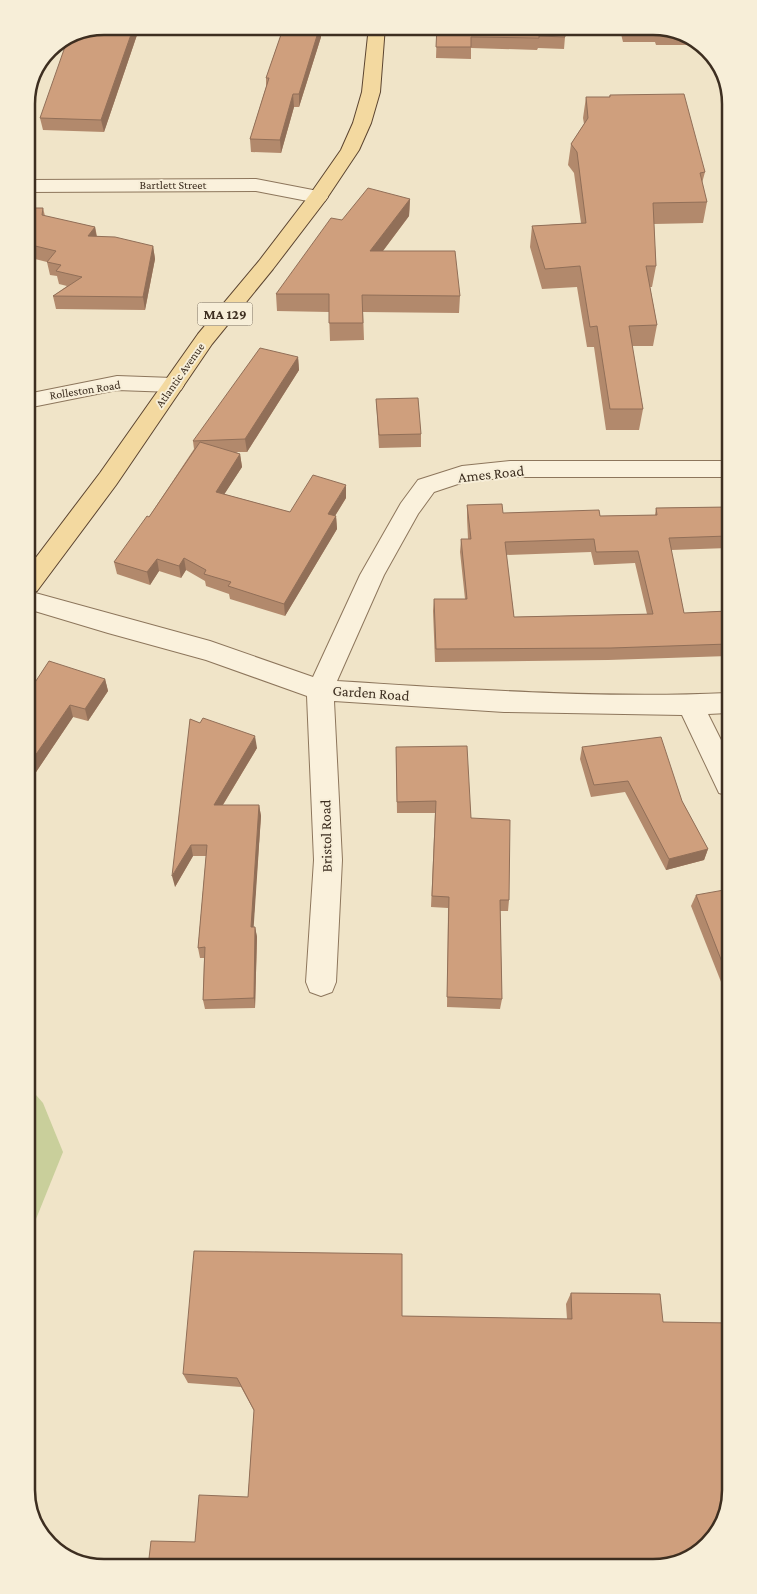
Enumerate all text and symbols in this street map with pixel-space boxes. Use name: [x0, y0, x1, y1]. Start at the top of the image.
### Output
street label: Bartlett Street: [139, 178, 208, 192]
road number: MA 129: [198, 302, 252, 326]
street label: Atlantic Avenue: [153, 340, 207, 410]
street label: Rolleston Road: [49, 377, 122, 403]
street label: Ames Road: [457, 463, 525, 485]
street label: Garden Road: [332, 682, 410, 704]
street label: Bristol Road: [317, 799, 335, 873]

